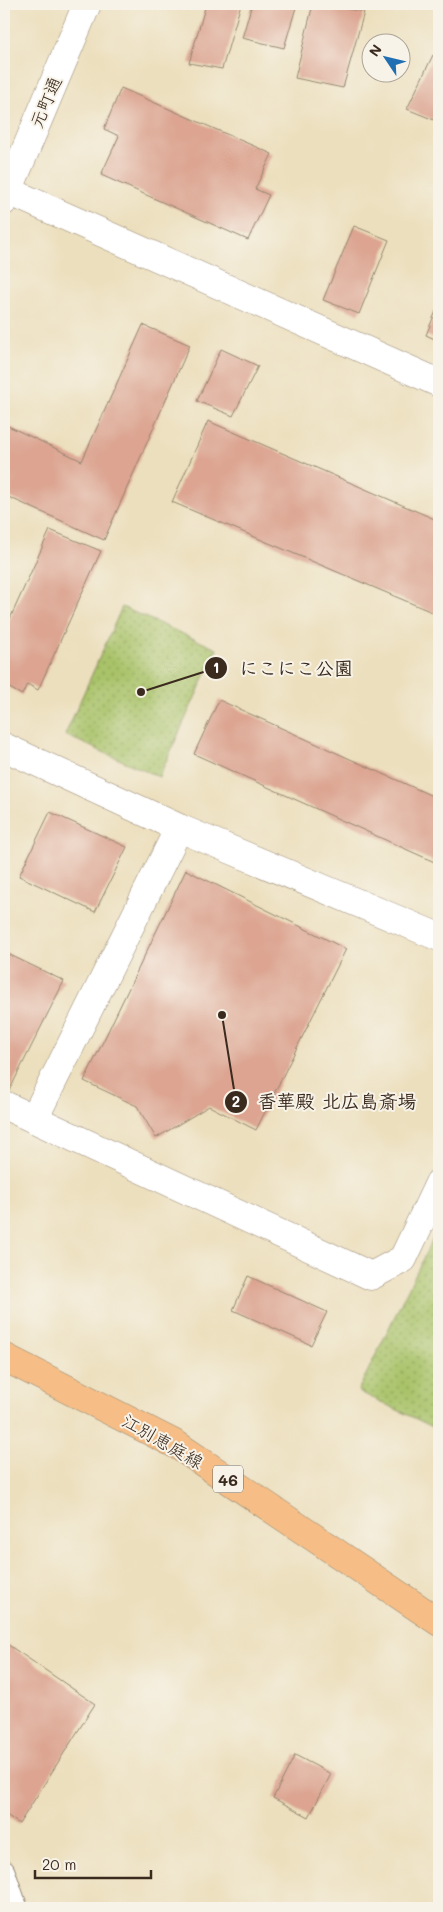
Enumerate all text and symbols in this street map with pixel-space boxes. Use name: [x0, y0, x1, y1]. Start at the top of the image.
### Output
north arrow: [360, 32, 410, 82]
text: N: [364, 40, 386, 60]
street label: 元町通: [23, 72, 67, 132]
callout: にこにこ公園: [204, 651, 363, 685]
text: にこにこ公園: [239, 655, 353, 680]
text: 1: [213, 657, 219, 677]
callout: 香華殿 北広島斎場: [223, 1085, 427, 1119]
text: 香華殿 北広島斎場: [258, 1088, 416, 1113]
text: 2: [232, 1091, 240, 1111]
street label: 江別恵庭線: [118, 1408, 208, 1474]
road number: 46: [213, 1466, 243, 1492]
scale bar: [35, 1847, 151, 1879]
text: 20 m: [42, 1854, 76, 1874]

